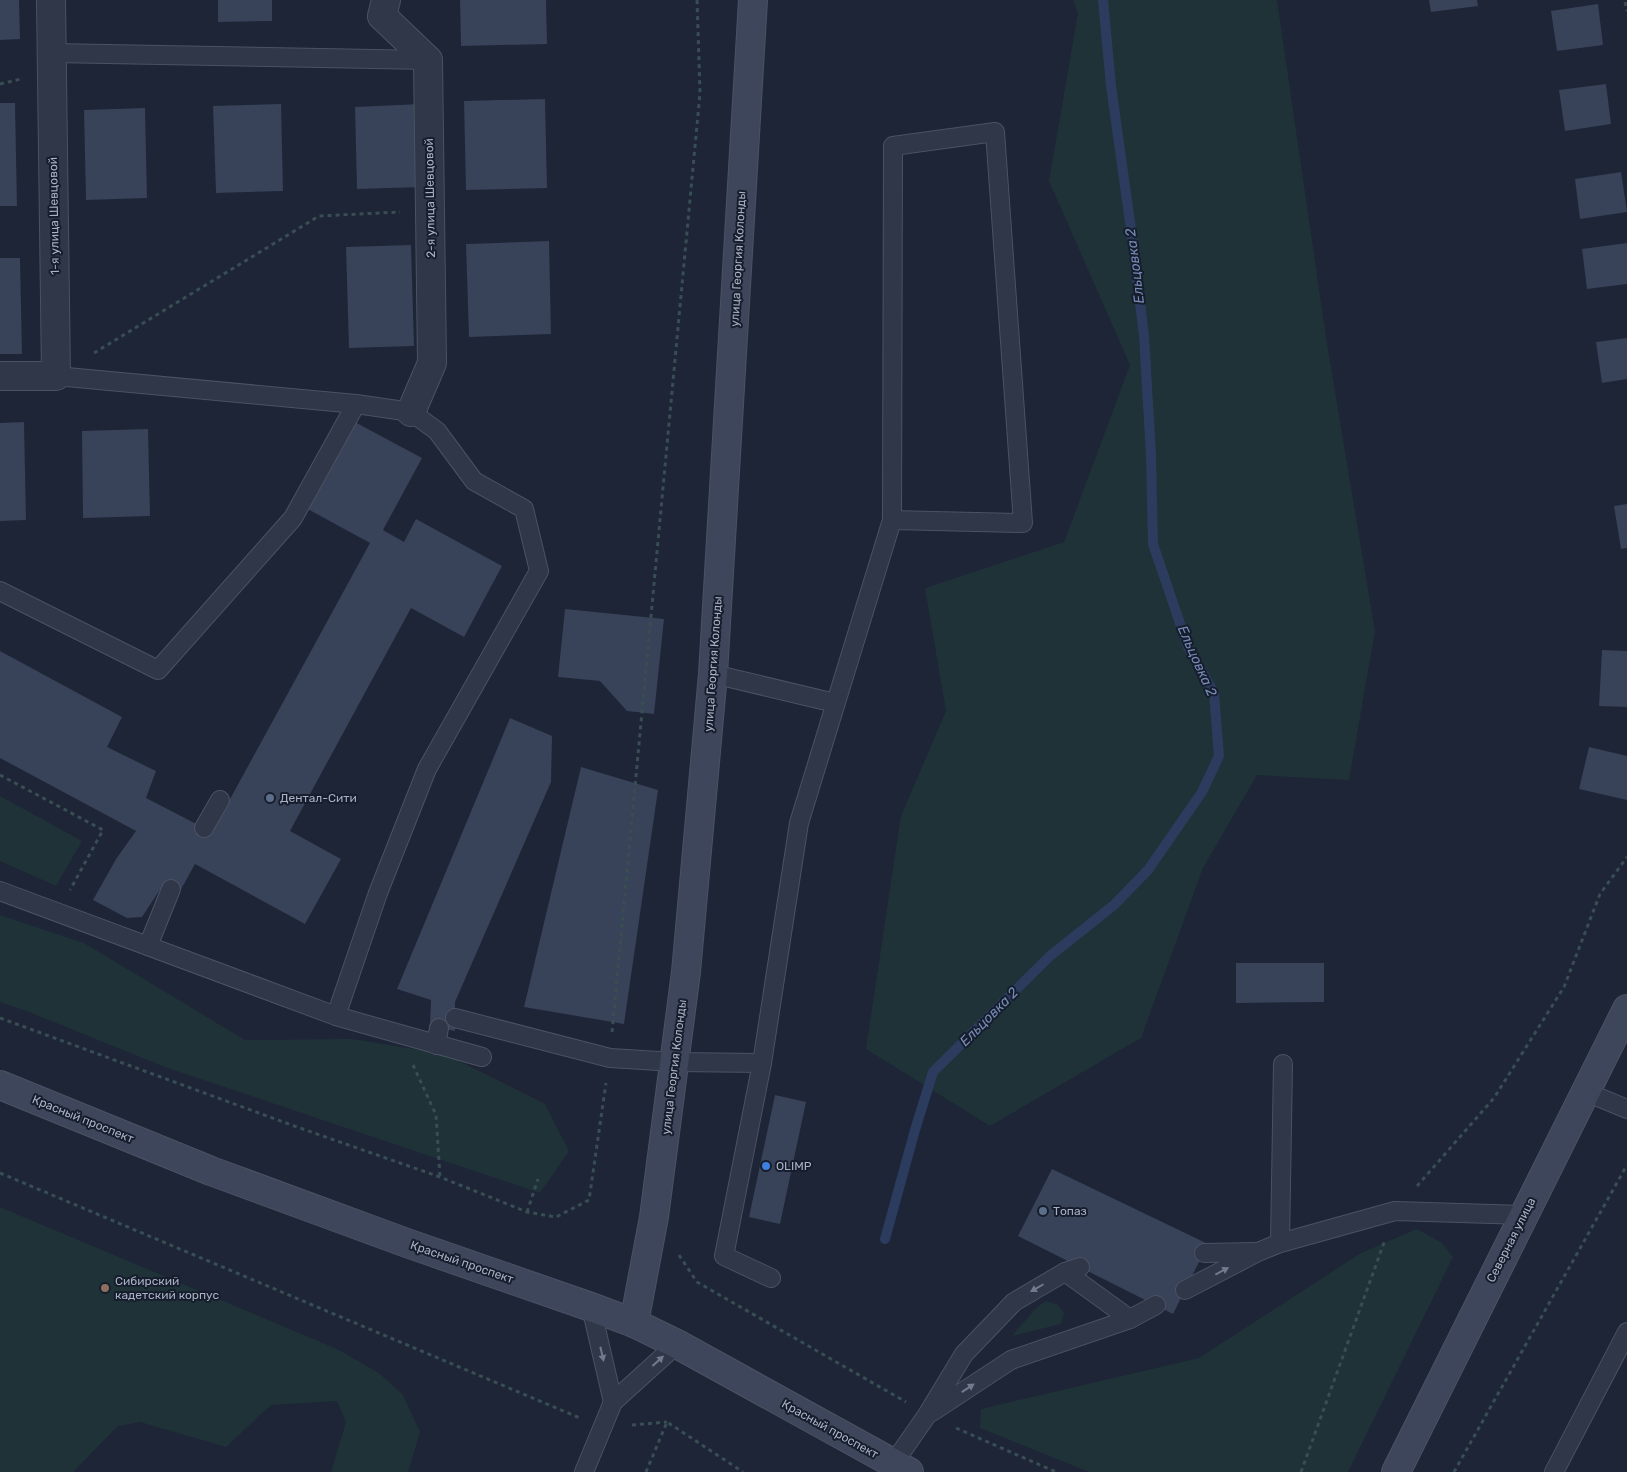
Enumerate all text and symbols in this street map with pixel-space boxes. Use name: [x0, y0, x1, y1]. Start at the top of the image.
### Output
street label: 2-я улица Шевцовой: [422, 138, 438, 258]
street label: 1-я улица Шевцовой: [46, 157, 62, 275]
street label: улица Георгия Колонды: [727, 191, 749, 327]
water label: Ельцовка 2: [1122, 227, 1148, 305]
street label: улица Георгия Колонды: [701, 596, 725, 732]
water label: Ельцовка 2: [1174, 623, 1220, 700]
place label: Дентал-Сити: [280, 791, 357, 805]
marker: Дентал-Сити: [264, 792, 276, 804]
water label: Ельцовка 2: [956, 984, 1022, 1050]
street label: улица Георгия Колонды: [659, 999, 689, 1135]
street label: Красный проспект: [30, 1092, 136, 1146]
place label: OLIMP: [776, 1159, 812, 1173]
marker: OLIMP: [760, 1160, 772, 1172]
street label: Северная улица: [1484, 1195, 1538, 1285]
place label: Топаз: [1053, 1204, 1087, 1218]
marker: Топаз: [1037, 1205, 1049, 1217]
street label: Красный проспект: [409, 1238, 515, 1286]
one-way arrow: [1215, 1267, 1229, 1275]
place label: Сибирский кадетский корпус: [115, 1274, 219, 1302]
marker: Сибирский кадетский корпус: [99, 1282, 111, 1294]
one-way arrow: [1030, 1284, 1043, 1293]
one-way arrow: [598, 1347, 606, 1362]
one-way arrow: [652, 1355, 664, 1367]
one-way arrow: [962, 1384, 975, 1393]
street label: Красный проспект: [779, 1397, 881, 1461]

